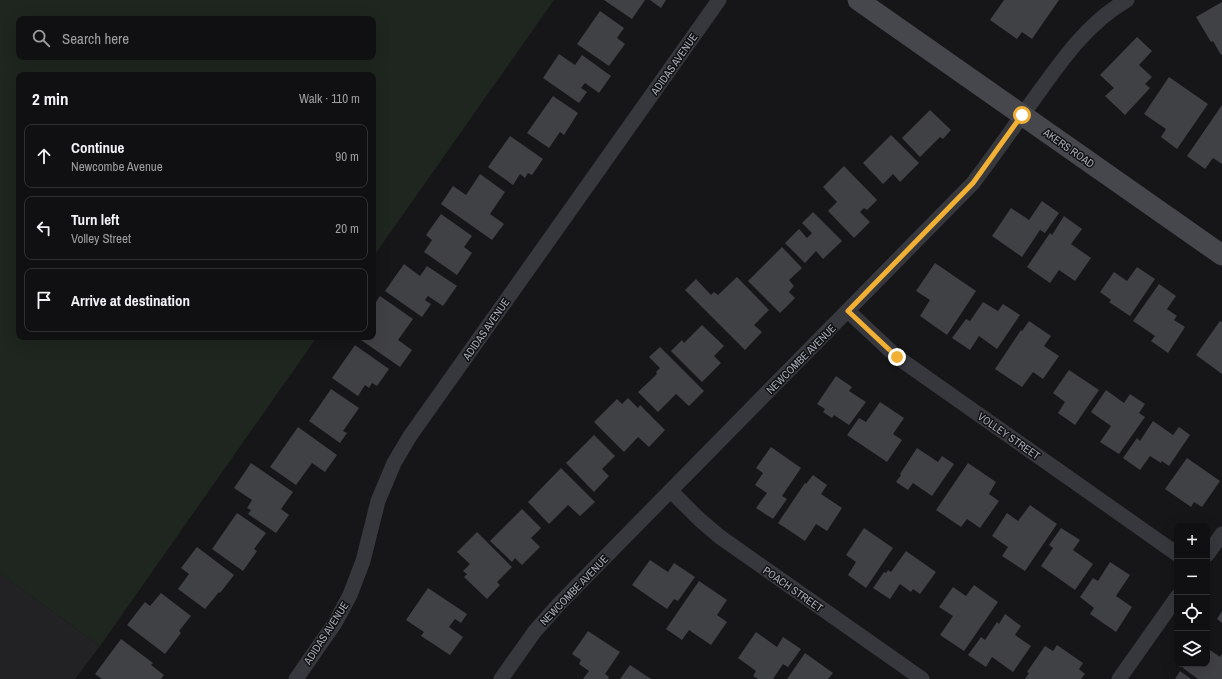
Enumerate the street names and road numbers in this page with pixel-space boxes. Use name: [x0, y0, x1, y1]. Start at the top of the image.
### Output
street label: ADIDAS AVENUE: [647, 30, 700, 98]
street label: AKERS ROAD: [1040, 125, 1097, 171]
street label: ADIDAS AVENUE: [459, 295, 512, 363]
street label: NEWCOMBE AVENUE: [763, 321, 839, 397]
street label: VOLLEY STREET: [975, 409, 1043, 463]
street label: NEWCOMBE AVENUE: [537, 552, 611, 628]
street label: POACH STREET: [760, 563, 826, 615]
street label: ADIDAS AVENUE: [300, 599, 351, 668]

